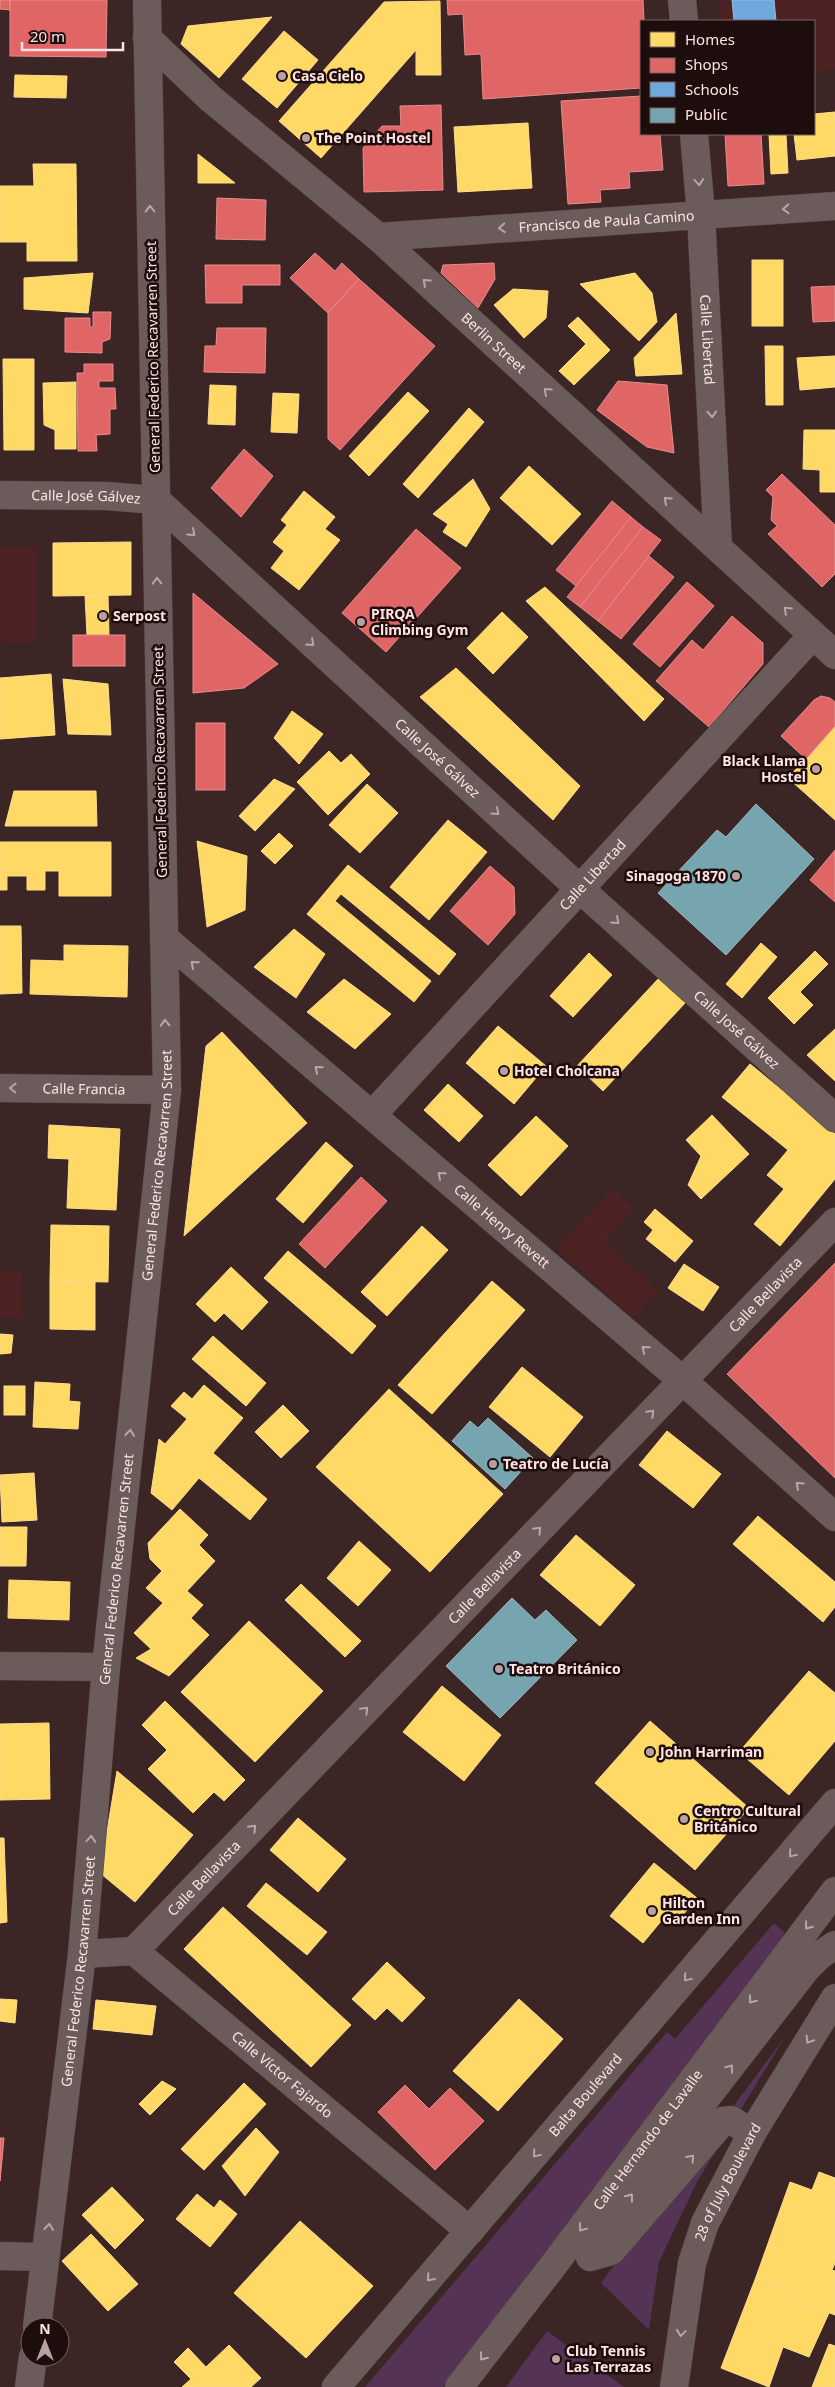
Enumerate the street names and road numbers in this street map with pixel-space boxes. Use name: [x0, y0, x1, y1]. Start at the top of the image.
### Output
street label: Francisco de Paula Camino: [518, 206, 695, 236]
street label: General Federico Recavarren Street: [141, 241, 164, 473]
street label: Calle Libertad: [696, 294, 720, 385]
street label: Berlin Street: [458, 308, 531, 377]
street label: Calle José Gálvez: [31, 485, 142, 508]
street label: General Federico Recavarren Street: [148, 646, 171, 878]
street label: Calle José Gálvez: [391, 714, 485, 802]
street label: Calle Libertad: [555, 835, 630, 914]
street label: Calle José Gálvez: [690, 986, 784, 1073]
street label: General Federico Recavarren Street: [137, 1050, 176, 1282]
street label: Calle Francia: [42, 1079, 126, 1099]
street label: Calle Henry Revett: [450, 1179, 554, 1272]
street label: Calle Bellavista: [724, 1252, 806, 1336]
street label: General Federico Recavarren Street: [95, 1453, 137, 1685]
street label: Calle Bellavista: [444, 1544, 525, 1628]
street label: Calle Bellavista: [163, 1836, 244, 1920]
street label: General Federico Recavarren Street: [56, 1855, 99, 2088]
street label: Calle Víctor Fajardo: [228, 2026, 337, 2122]
street label: Balta Boulevard: [544, 2049, 626, 2140]
street label: Calle Hernando de Lavalle: [588, 2065, 706, 2214]
street label: 28 of July Boulevard: [690, 2119, 765, 2243]

